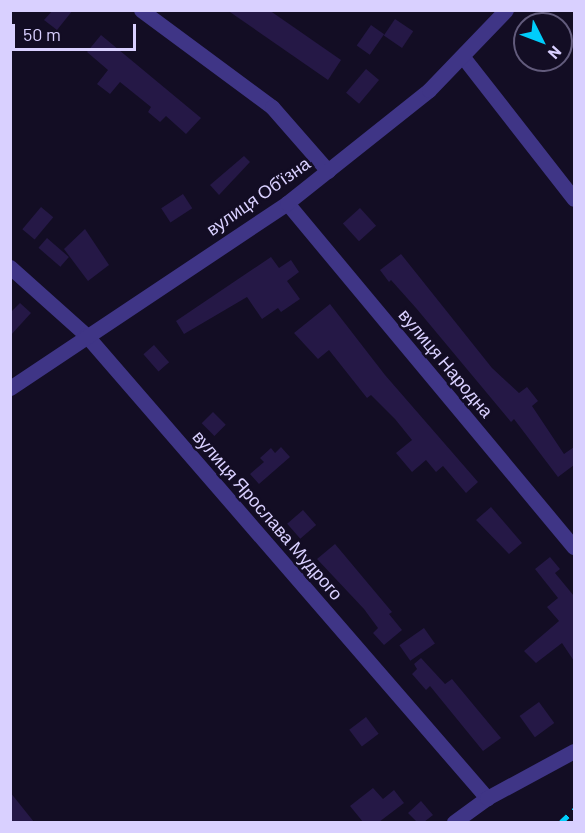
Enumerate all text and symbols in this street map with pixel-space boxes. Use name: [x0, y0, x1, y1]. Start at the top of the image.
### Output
scale bar: [15, 12, 140, 50]
north arrow: [513, 12, 573, 72]
text: 50 m: [23, 23, 61, 45]
text: N: [545, 43, 566, 63]
street label: вулиця Об'їзна: [202, 152, 314, 240]
street label: вулиця Народна: [394, 304, 498, 422]
street label: вулиця Ярослава Мудрого: [188, 426, 348, 604]

